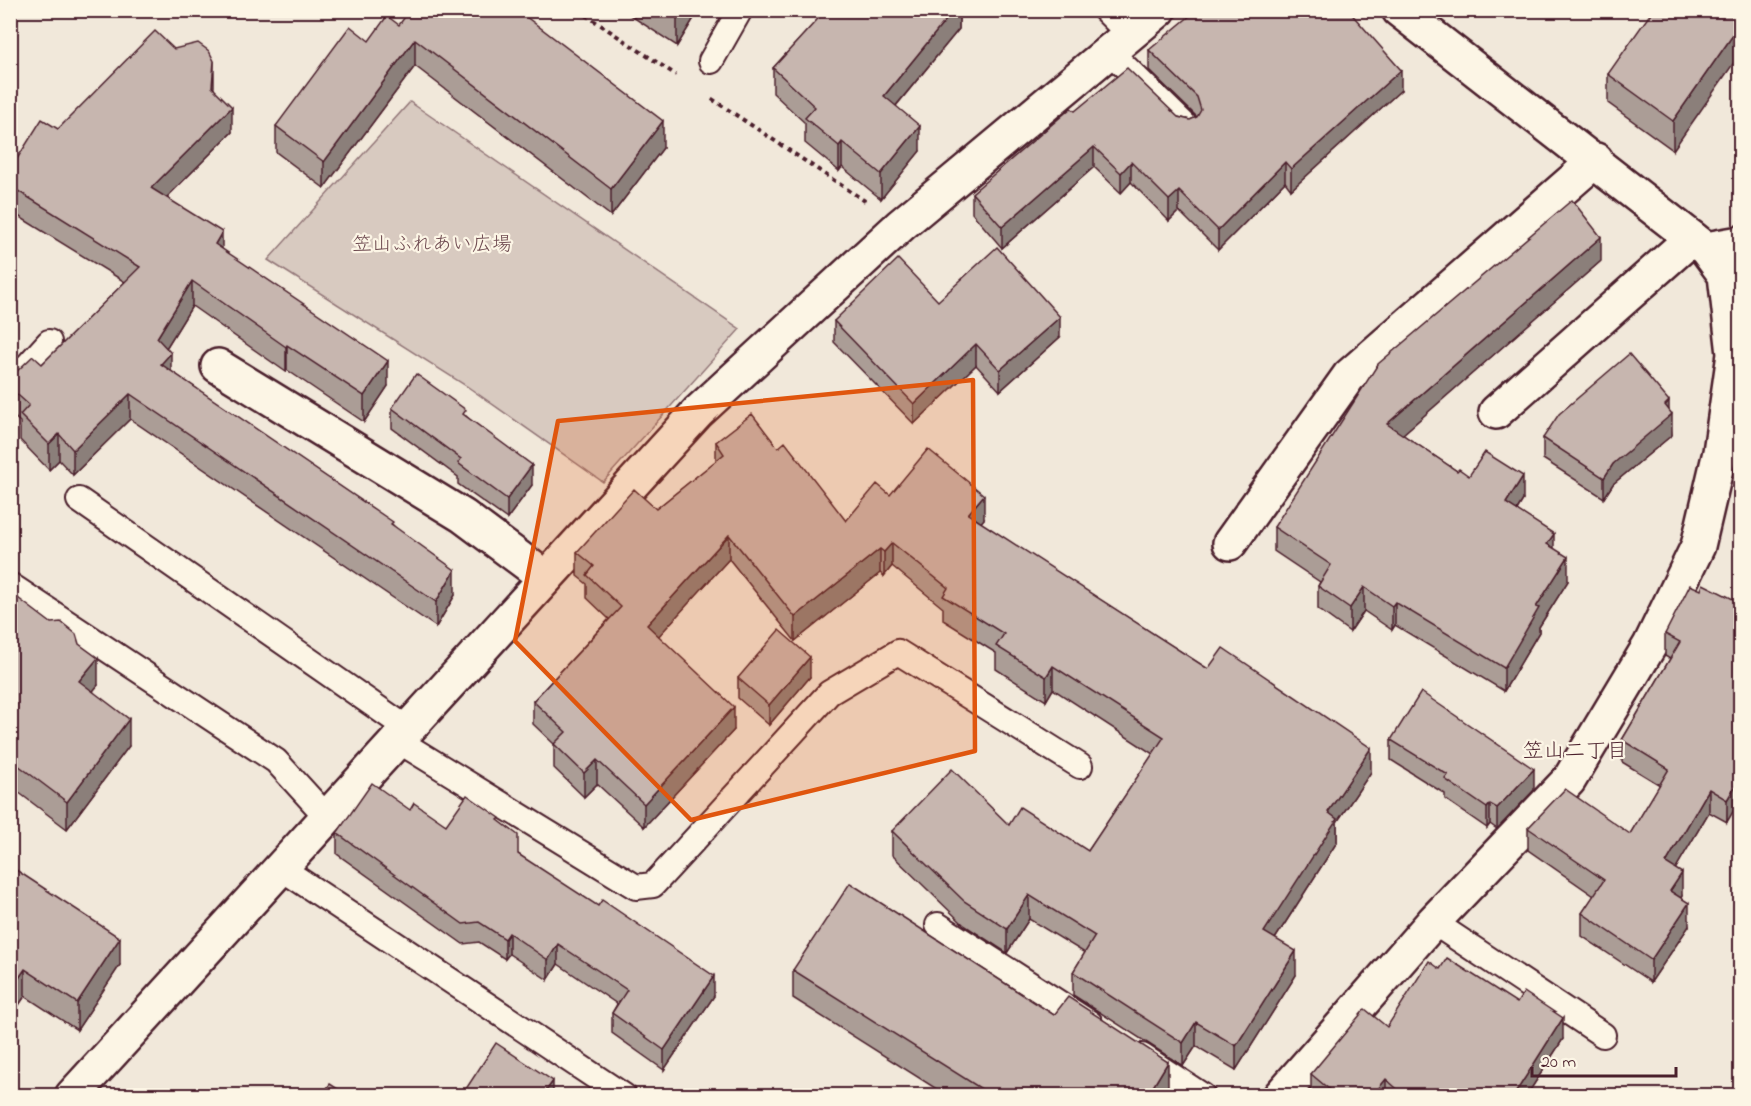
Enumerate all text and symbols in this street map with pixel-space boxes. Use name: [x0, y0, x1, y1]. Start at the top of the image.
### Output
park label: 笠山ふれあい広場: [352, 231, 512, 260]
district label: 笠山二丁目: [1523, 737, 1628, 767]
scale bar: [1532, 1040, 1676, 1078]
text: 20 m: [1541, 1050, 1576, 1076]

